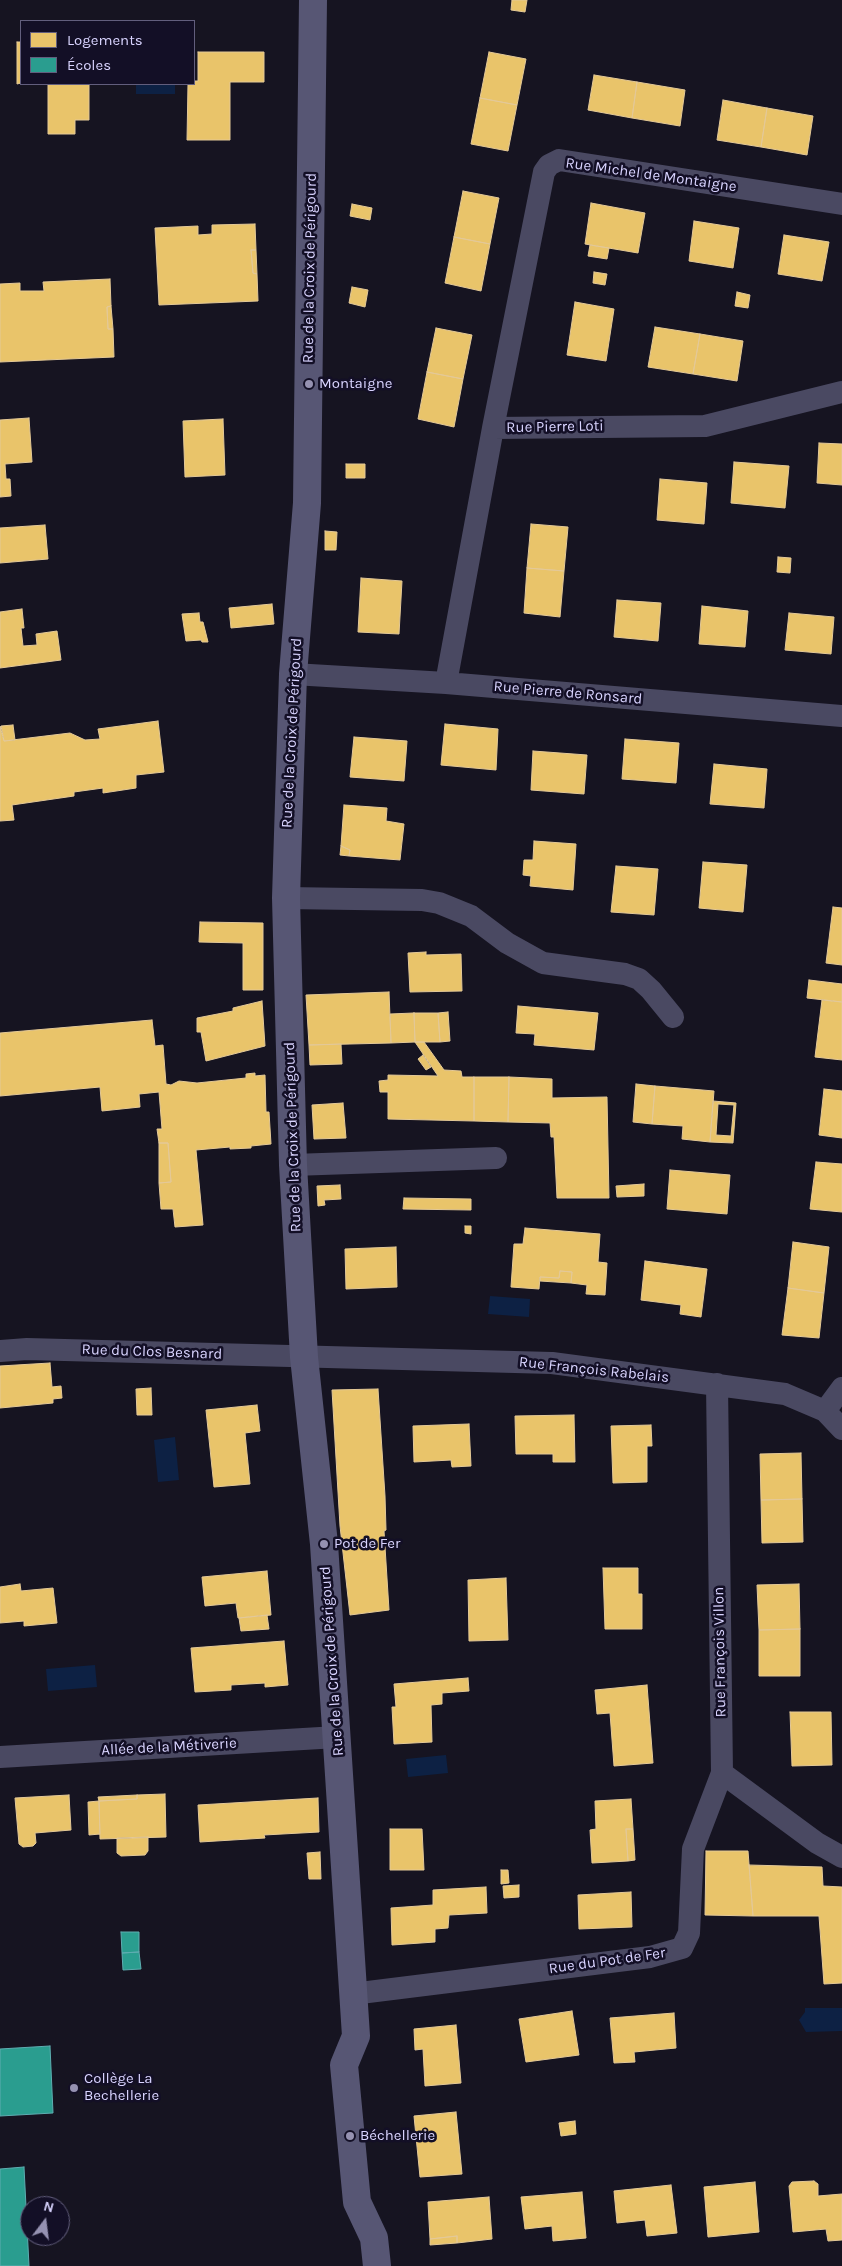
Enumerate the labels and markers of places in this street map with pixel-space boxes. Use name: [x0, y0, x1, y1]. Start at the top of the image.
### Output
place label: Montaigne: [319, 375, 393, 393]
marker: Montaigne: [303, 378, 315, 390]
place label: Pot de Fer: [334, 1535, 400, 1553]
marker: Pot de Fer: [318, 1538, 330, 1550]
place label: Collège La Bechellerie: [84, 2070, 159, 2105]
marker: Collège La Bechellerie: [68, 2082, 80, 2094]
place label: Béchellerie: [360, 2127, 435, 2145]
marker: Béchellerie: [344, 2130, 356, 2142]

